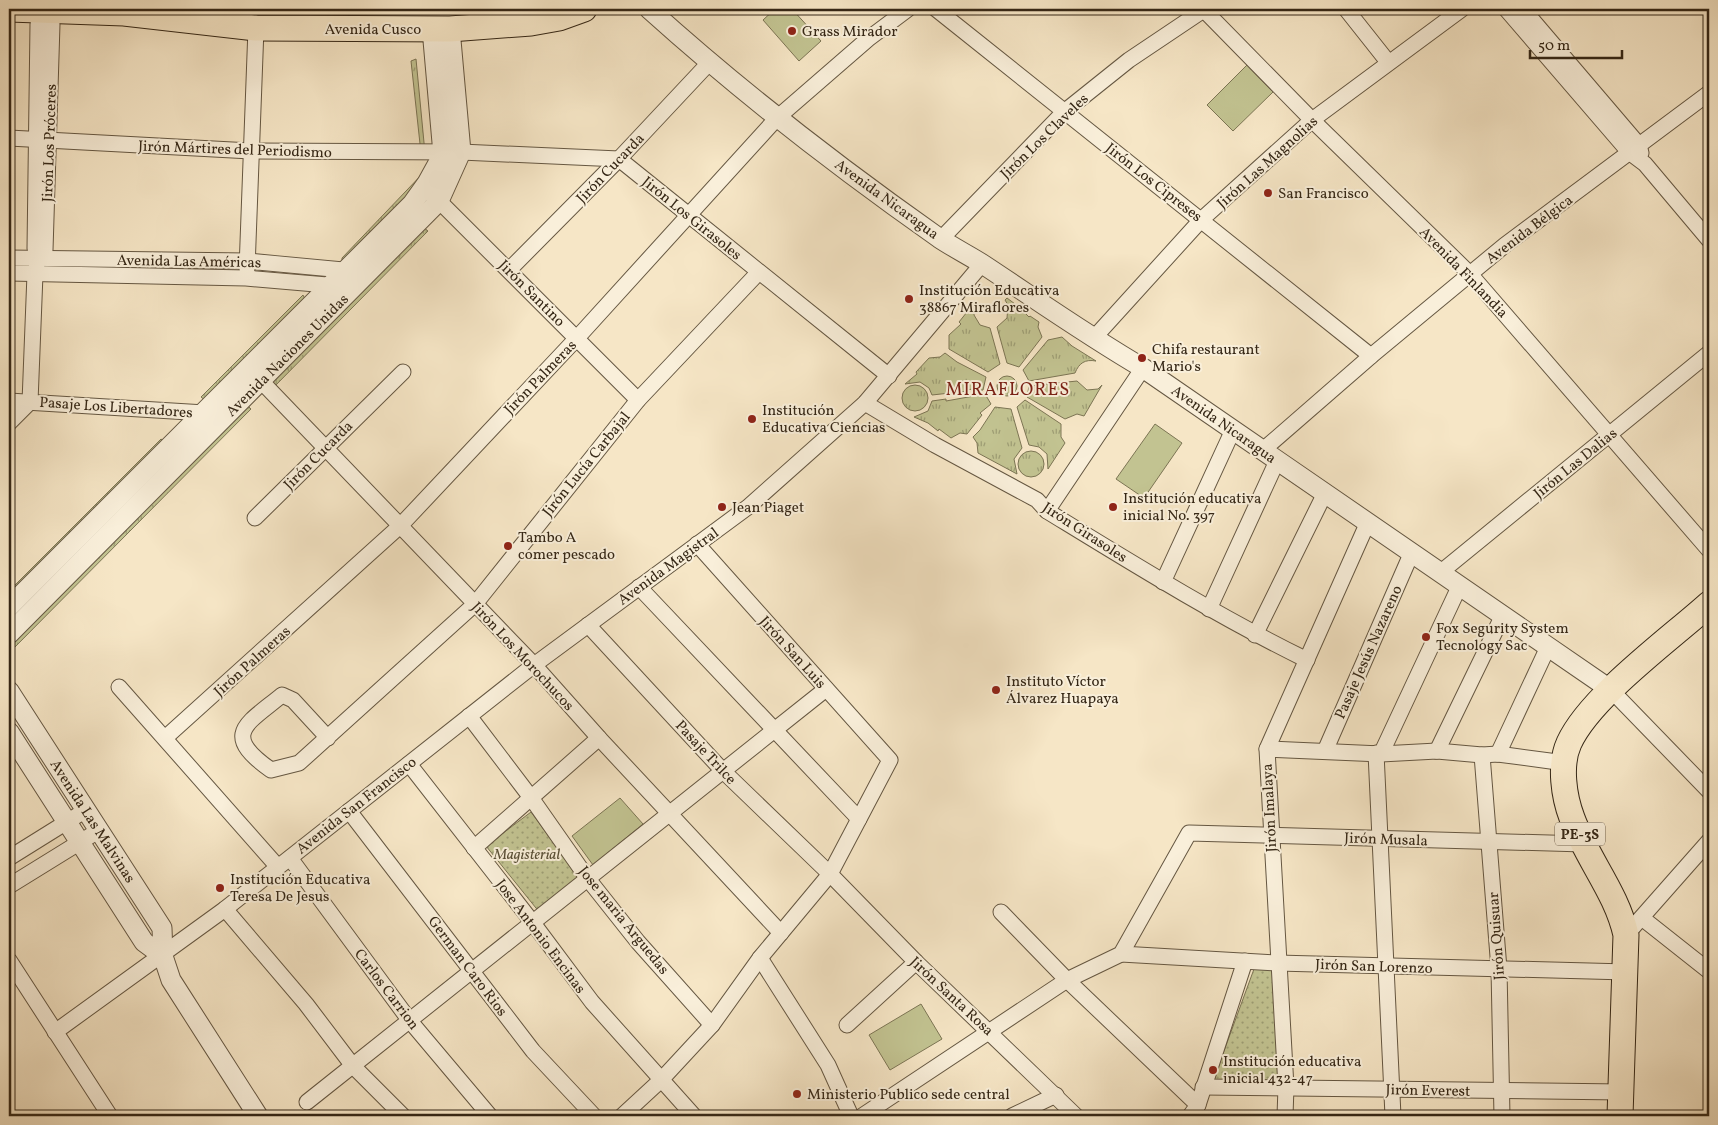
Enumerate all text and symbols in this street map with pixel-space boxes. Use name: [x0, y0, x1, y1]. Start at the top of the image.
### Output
street label: Avenida Cusco: [325, 20, 421, 41]
place label: Grass Mirador: [802, 22, 898, 43]
marker: Grass Mirador: [786, 25, 798, 37]
scale bar: [1530, 28, 1623, 60]
text: 50 m: [1538, 36, 1570, 57]
street label: Jirón Los Próceres: [38, 84, 63, 202]
street label: Jirón Los Claveles: [996, 89, 1094, 185]
street label: Jirón Las Magnolias: [1213, 112, 1323, 214]
street label: Jirón Cucarda: [572, 129, 650, 209]
street label: Jirón Mártires del Periodismo: [138, 137, 332, 164]
street label: Jirón Los Cipreses: [1100, 139, 1206, 228]
street label: Avenida Nicaragua: [830, 155, 942, 245]
street label: Jirón Los Girasoles: [637, 172, 745, 266]
place label: San Francisco: [1278, 184, 1369, 205]
marker: San Francisco: [1262, 187, 1274, 199]
street label: Avenida Bélgica: [1482, 190, 1578, 270]
street label: Avenida Finlandia: [1414, 223, 1512, 323]
street label: Avenida Las Américas: [117, 251, 261, 274]
street label: Jirón Santino: [493, 256, 569, 332]
place label: Institución Educativa 38867 Miraflores: [919, 281, 1059, 319]
street label: Avenida Naciones Unidas: [222, 290, 354, 422]
marker: Institución Educativa 38867 Miraflores: [903, 293, 915, 305]
street label: Jirón Palmeras: [500, 336, 582, 420]
place label: Chifa restaurant Mario's: [1152, 340, 1260, 378]
marker: Chifa restaurant Mario's: [1136, 352, 1148, 364]
district label: MIRAFLORES: [946, 378, 1070, 403]
street label: Avenida Nicaragua: [1166, 381, 1280, 469]
street label: Pasaje Los Libertadores: [38, 393, 193, 424]
place label: Institución Educativa Ciencias: [762, 401, 886, 439]
street label: Jirón Lucía Carbajal: [538, 408, 636, 522]
marker: Institución Educativa Ciencias: [746, 413, 758, 425]
street label: Jirón Cucarda: [280, 417, 358, 495]
street label: Jirón Las Dalias: [1530, 424, 1622, 505]
place label: Institución educativa inicial No. 397: [1123, 489, 1262, 527]
place label: Jean Piaget: [732, 498, 804, 519]
street label: Jirón Girasoles: [1038, 498, 1131, 569]
marker: Jean Piaget: [716, 501, 728, 513]
marker: Institución educativa inicial No. 397: [1107, 501, 1119, 513]
street label: Avenida Magistral: [614, 523, 724, 611]
place label: Tambo A comer pescado: [518, 528, 615, 566]
marker: Tambo A comer pescado: [502, 540, 514, 552]
street label: Pasaje Jesús Nazareno: [1330, 582, 1408, 723]
street label: Jirón Los Morochucos: [466, 598, 578, 716]
street label: Jirón San Luis: [754, 612, 830, 694]
place label: Fox Segurity System Tecnology Sac: [1436, 619, 1569, 657]
street label: Jirón Palmeras: [210, 622, 296, 702]
marker: Fox Segurity System Tecnology Sac: [1420, 631, 1432, 643]
place label: Instituto Víctor Álvarez Huapaya: [1006, 672, 1119, 710]
marker: Instituto Víctor Álvarez Huapaya: [990, 684, 1002, 696]
street label: Pasaje Trilce: [670, 716, 740, 790]
street label: Avenida San Francisco: [292, 752, 422, 860]
street label: Avenida Las Malvinas: [44, 756, 140, 888]
street label: Jirón Imalaya: [1258, 763, 1283, 853]
road number: PE-3S: [1555, 822, 1605, 846]
street label: Jirón Musala: [1344, 829, 1428, 852]
park label: Magisterial: [493, 845, 560, 866]
street label: Jose maria Arguedas: [573, 862, 673, 980]
place label: Institución Educativa Teresa De Jesus: [230, 870, 370, 908]
street label: Jose Antonio Encinas: [490, 875, 590, 999]
marker: Institución Educativa Teresa De Jesus: [214, 882, 226, 894]
street label: Jirón Quisuar: [1484, 891, 1511, 981]
street label: German Caro Rios: [422, 912, 512, 1021]
street label: Carlos Carrion: [348, 945, 423, 1035]
street label: Jirón Santa Rosa: [904, 953, 998, 1042]
street label: Jirón San Lorenzo: [1315, 955, 1433, 980]
place label: Institución educativa inicial 432-47: [1223, 1052, 1362, 1090]
marker: Institución educativa inicial 432-47: [1207, 1064, 1219, 1076]
street label: Jirón Everest: [1385, 1080, 1470, 1103]
place label: Ministerio Publico sede central: [807, 1085, 1010, 1106]
marker: Ministerio Publico sede central: [791, 1088, 803, 1100]

